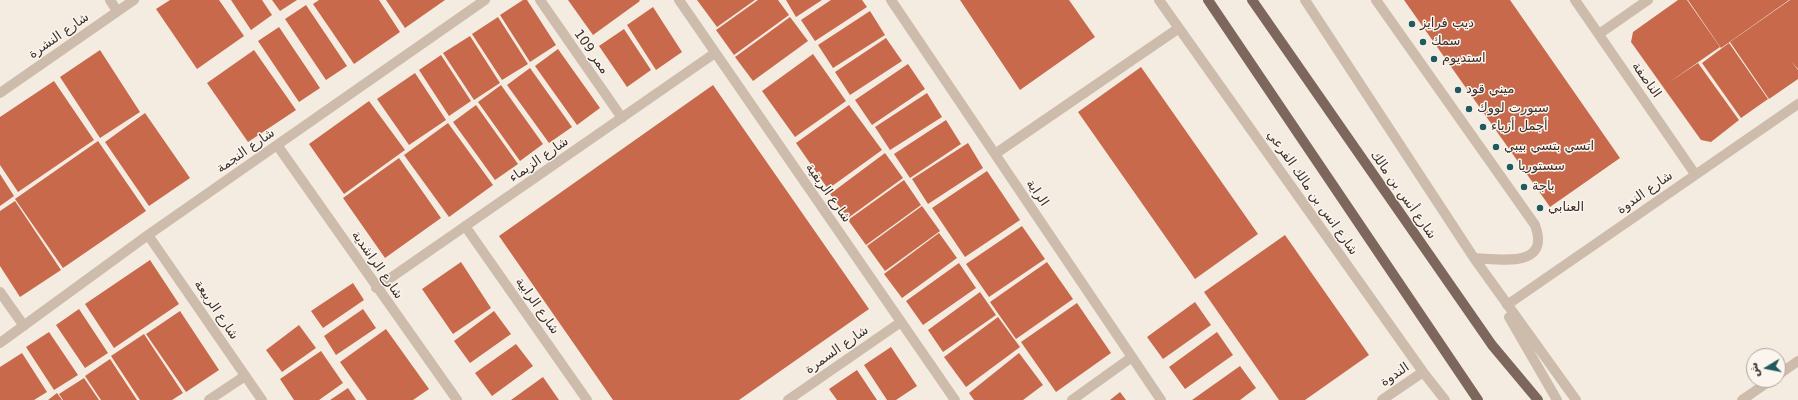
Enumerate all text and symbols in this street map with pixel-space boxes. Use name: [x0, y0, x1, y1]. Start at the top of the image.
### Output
street label: شارع النشرة: [26, 10, 92, 62]
place label: ديب فرايز: [1420, 16, 1474, 32]
marker: ديب فرايز: [1407, 19, 1417, 29]
street label: ممر 109: [570, 27, 612, 77]
place label: سمك: [1431, 34, 1460, 50]
marker: سمك: [1418, 37, 1428, 47]
place label: استديوم: [1442, 51, 1486, 67]
marker: استديوم: [1429, 54, 1439, 64]
street label: الناصفة: [1628, 59, 1664, 101]
place label: ميني قود: [1466, 82, 1514, 98]
marker: ميني قود: [1453, 85, 1463, 95]
place label: سبورت لووك: [1477, 101, 1549, 117]
marker: سبورت لووك: [1464, 104, 1474, 114]
place label: أجمل أزياء: [1491, 119, 1548, 135]
marker: أجمل أزياء: [1478, 122, 1488, 132]
street label: شارع النجمة: [214, 125, 278, 177]
street label: شارع انس بن مالك الفرعي: [1263, 128, 1361, 258]
street label: شارع الزيماء: [506, 134, 572, 186]
place label: اتسي بتسي بيبي: [1504, 139, 1594, 155]
marker: اتسي بتسي بيبي: [1491, 142, 1501, 152]
street label: شارع أنس بن مالك: [1367, 148, 1439, 242]
place label: سستوريا: [1518, 159, 1565, 175]
street label: شارع الربقية: [802, 160, 854, 226]
marker: سستوريا: [1505, 162, 1515, 172]
street label: شارع الندوة: [1614, 168, 1676, 218]
street label: الراية: [1022, 177, 1052, 209]
place label: باجة: [1532, 179, 1555, 195]
marker: باجة: [1519, 182, 1529, 192]
place label: العنابي: [1548, 200, 1584, 216]
marker: العنابي: [1535, 203, 1545, 213]
street label: شارع الراشدية: [348, 228, 406, 302]
street label: شارع الرابية: [512, 275, 562, 337]
street label: شارع الربيعة: [190, 277, 242, 343]
street label: شارع السمرة: [802, 322, 872, 378]
north arrow: [1746, 348, 1786, 388]
street label: الندوة: [1378, 360, 1412, 390]
text: ش: [1747, 361, 1762, 379]

